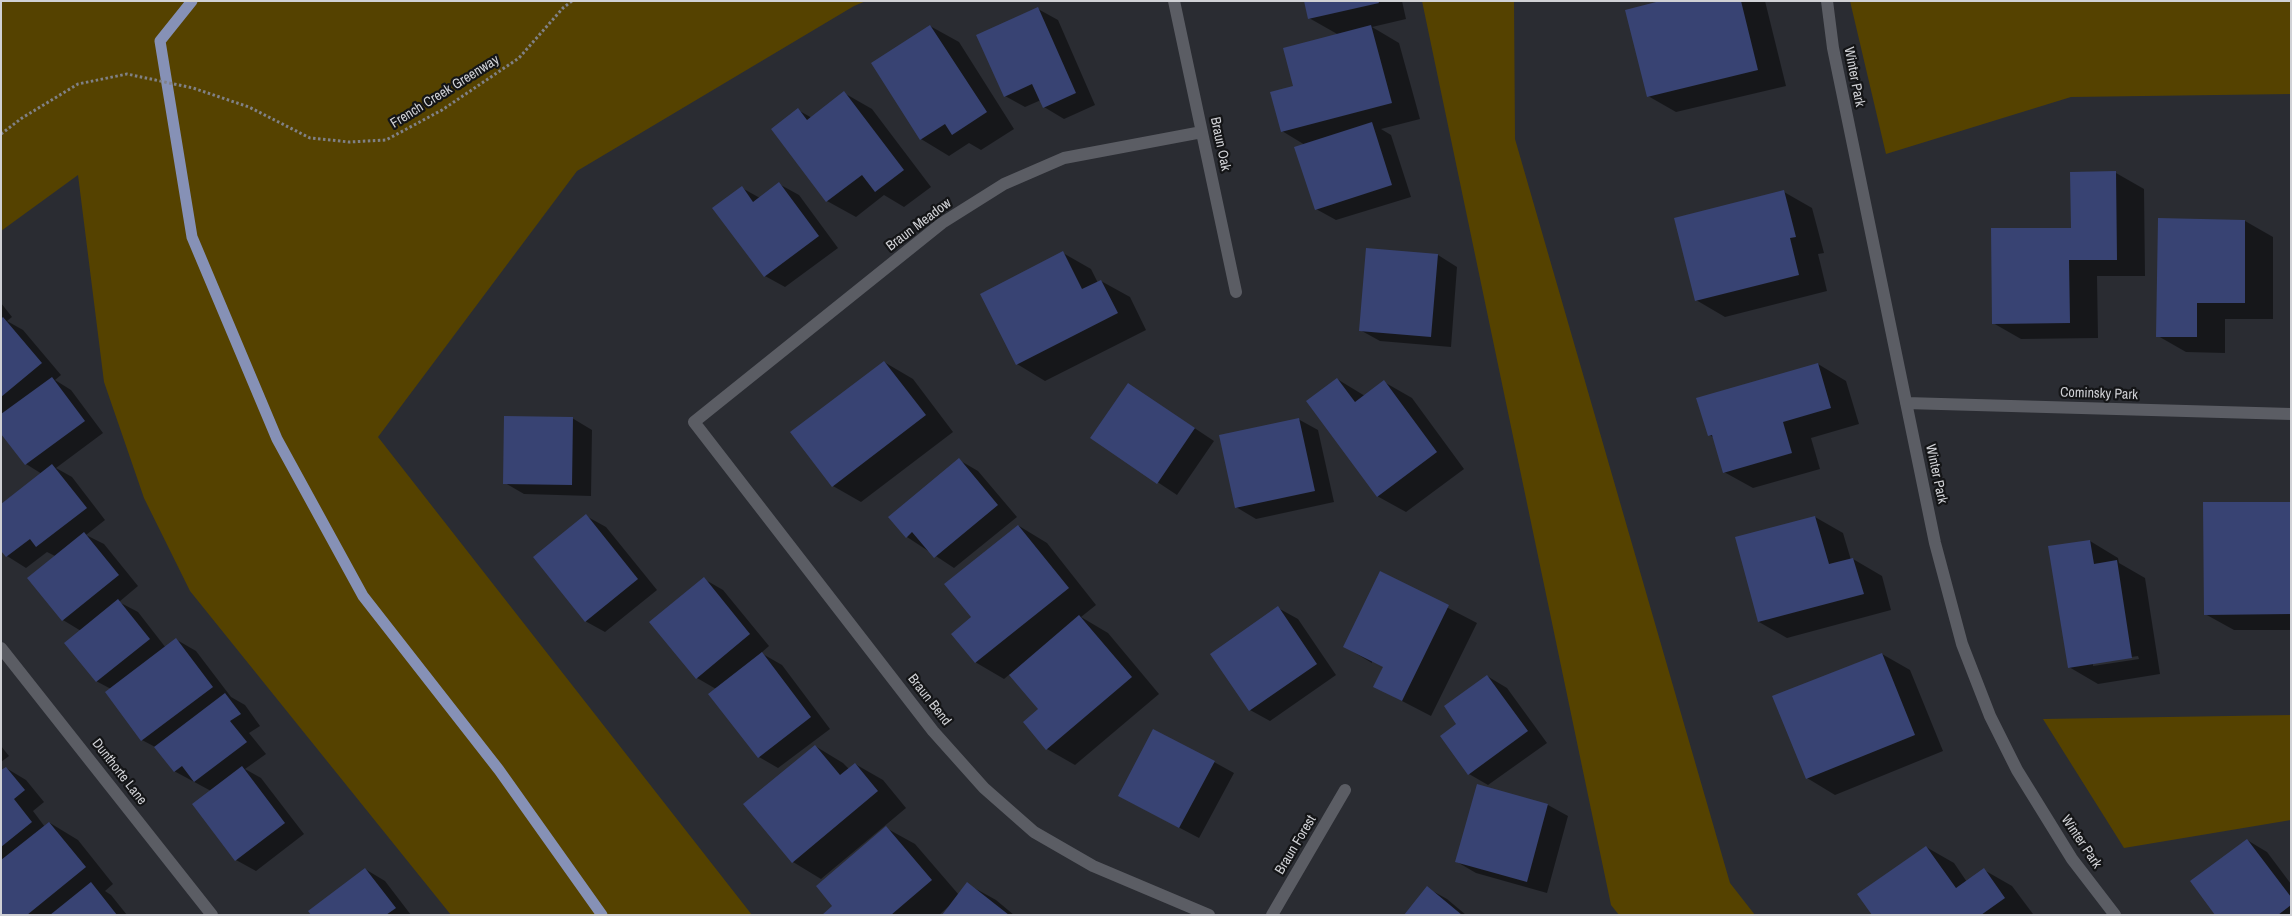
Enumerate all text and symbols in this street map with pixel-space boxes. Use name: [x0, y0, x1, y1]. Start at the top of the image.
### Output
street label: Winter Park: [1840, 46, 1868, 108]
street label: French Creek Greenway: [388, 52, 502, 132]
street label: Braun Oak: [1206, 115, 1234, 173]
street label: Braun Meadow: [883, 195, 955, 255]
street label: Cominsky Park: [2060, 384, 2138, 404]
street label: Winter Park: [1921, 443, 1951, 505]
street label: Braun Bend: [904, 671, 954, 729]
street label: Dunthorte Lane: [88, 736, 150, 808]
street label: Braun Forest: [1272, 812, 1320, 878]
street label: Winter Park: [2057, 812, 2105, 872]

